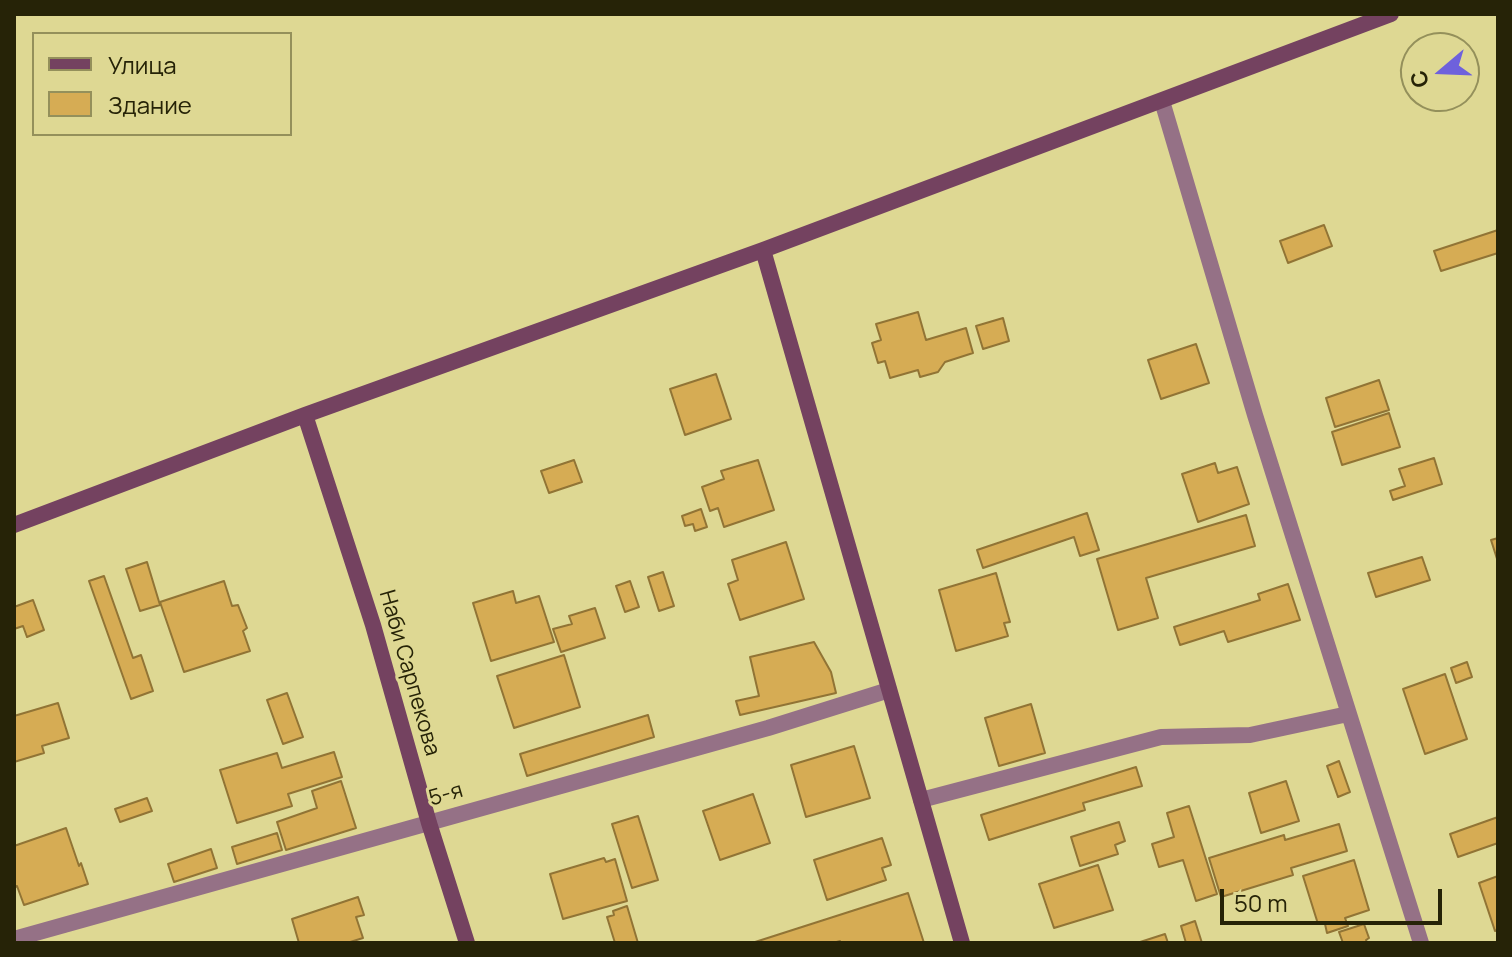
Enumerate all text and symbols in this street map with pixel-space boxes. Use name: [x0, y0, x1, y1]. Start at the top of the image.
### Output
legend: [32, 32, 292, 136]
north arrow: [1400, 32, 1480, 112]
text: Улица: [108, 48, 177, 81]
text: С: [1402, 67, 1436, 92]
text: Здание: [108, 88, 192, 121]
street label: Наби Сарпекова: [373, 587, 445, 759]
street label: 5-я: [426, 778, 466, 812]
scale bar: [1224, 873, 1446, 923]
text: 50 m: [1234, 886, 1288, 919]

